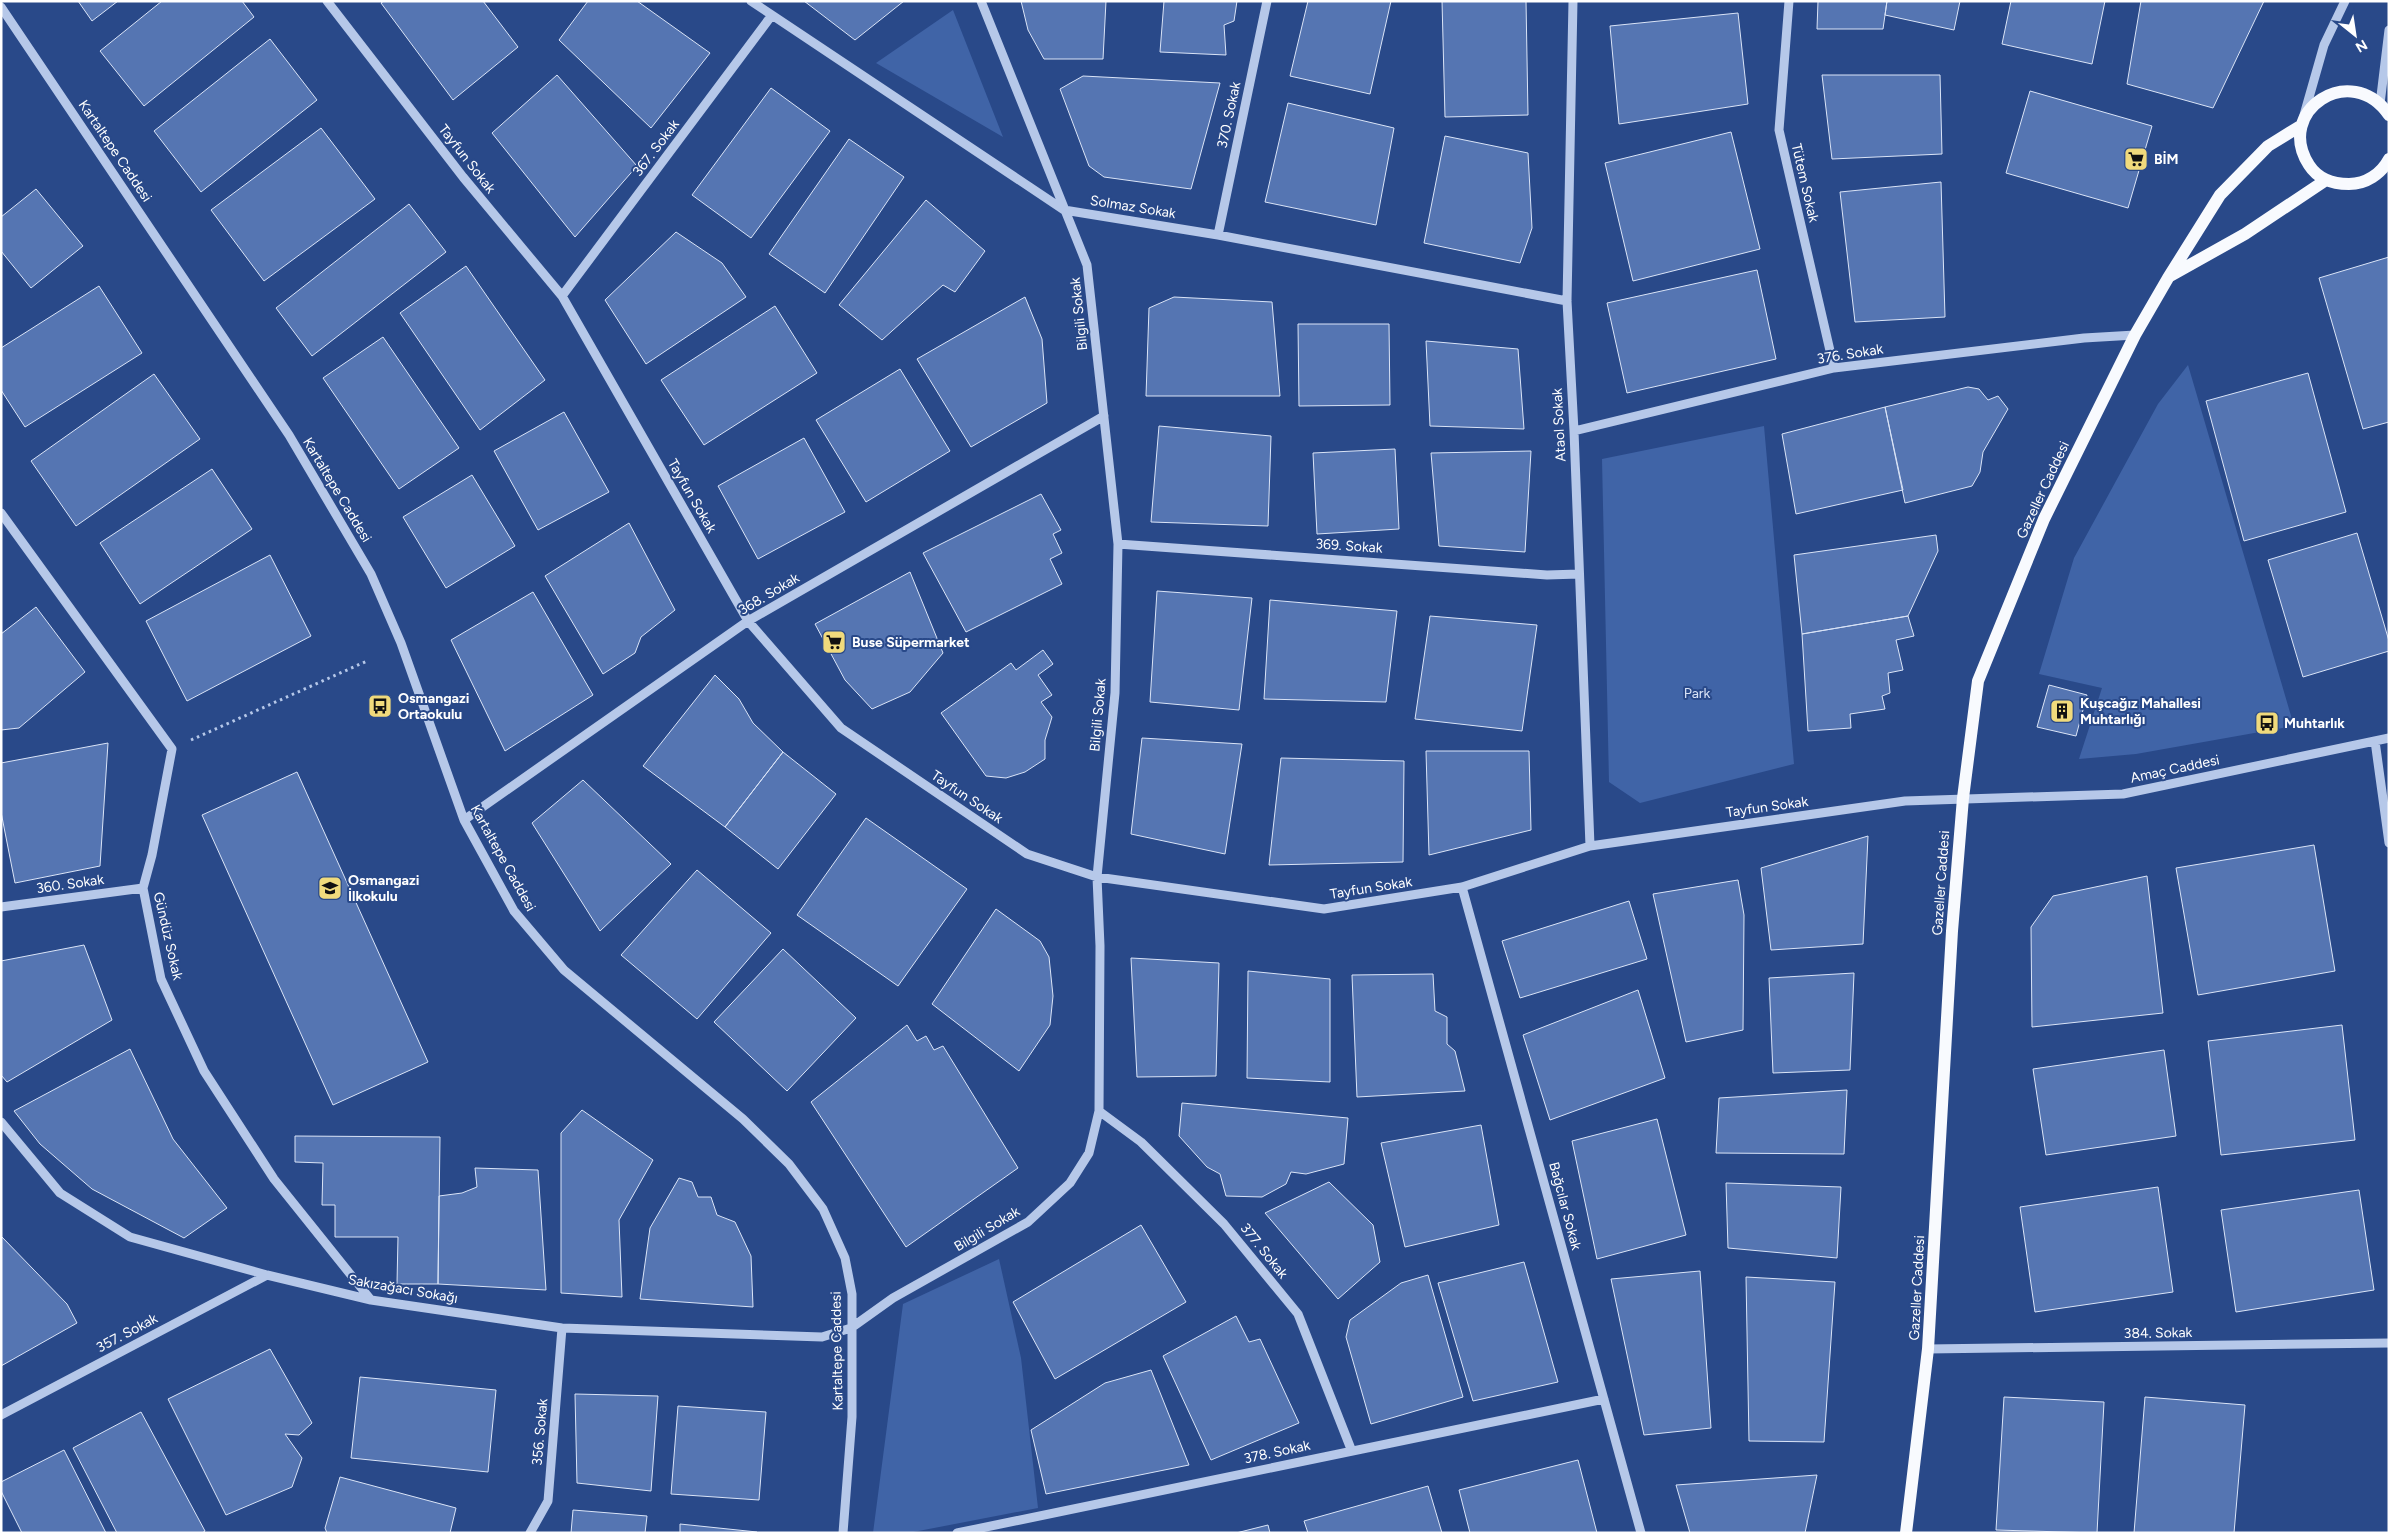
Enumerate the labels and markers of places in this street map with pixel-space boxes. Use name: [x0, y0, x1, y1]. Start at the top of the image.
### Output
supermarket icon: BİM: [2123, 146, 2149, 172]
place label: BİM: [2154, 151, 2179, 168]
supermarket icon: Buse Süpermarket: [821, 629, 847, 655]
place label: Buse Süpermarket: [852, 634, 970, 651]
place label: Osmangazi Ortaokulu: [398, 690, 469, 723]
bus stop icon: Osmangazi Ortaokulu: [367, 693, 393, 719]
place label: Kuşcağız Mahallesi Muhtarlığı: [2080, 695, 2201, 728]
building icon: Kuşcağız Mahallesi Muhtarlığı: [2049, 698, 2075, 724]
bus stop icon: Muhtarlık: [2254, 710, 2280, 736]
place label: Muhtarlık: [2284, 715, 2345, 732]
place label: Osmangazi İlkokulu: [348, 872, 419, 905]
school or university icon: Osmangazi İlkokulu: [317, 875, 343, 901]

